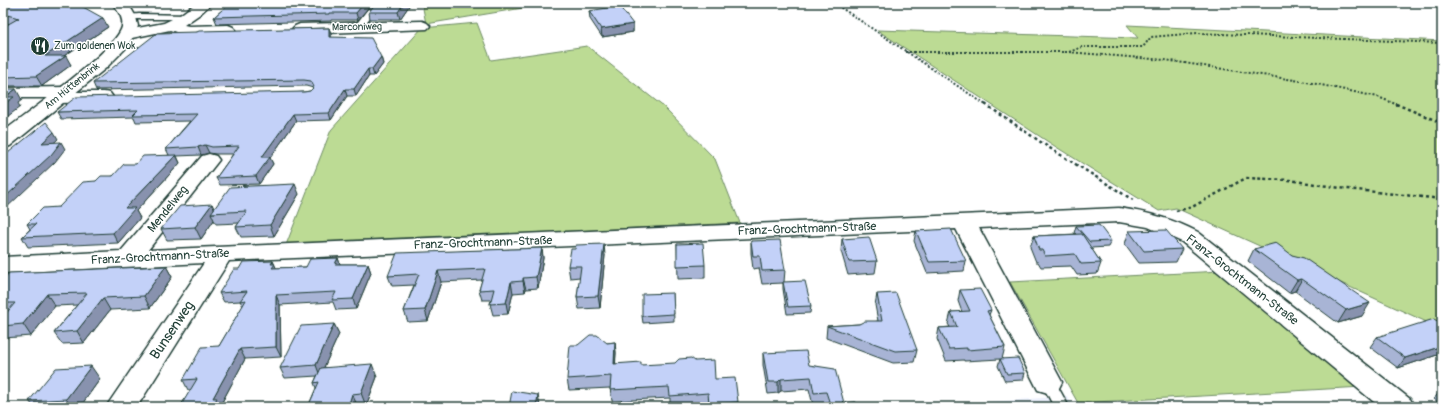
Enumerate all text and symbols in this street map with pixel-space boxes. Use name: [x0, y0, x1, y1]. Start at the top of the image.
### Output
street label: Marconiweg: [332, 21, 382, 33]
restaurant icon: Zum goldenen Wok: [29, 35, 51, 57]
place label: Zum goldenen Wok: [54, 40, 136, 52]
street label: Am Hüttenbrink: [42, 60, 103, 112]
street label: Mendelweg: [145, 183, 191, 235]
street label: Franz-Grochtmann-Straße: [737, 219, 877, 239]
street label: Franz-Grochtmann-Straße: [1183, 231, 1301, 329]
street label: Franz-Grochtmann-Straße: [413, 233, 553, 253]
street label: Franz-Grochtmann-Straße: [90, 246, 230, 268]
street label: Bunsenweg: [146, 298, 198, 362]

